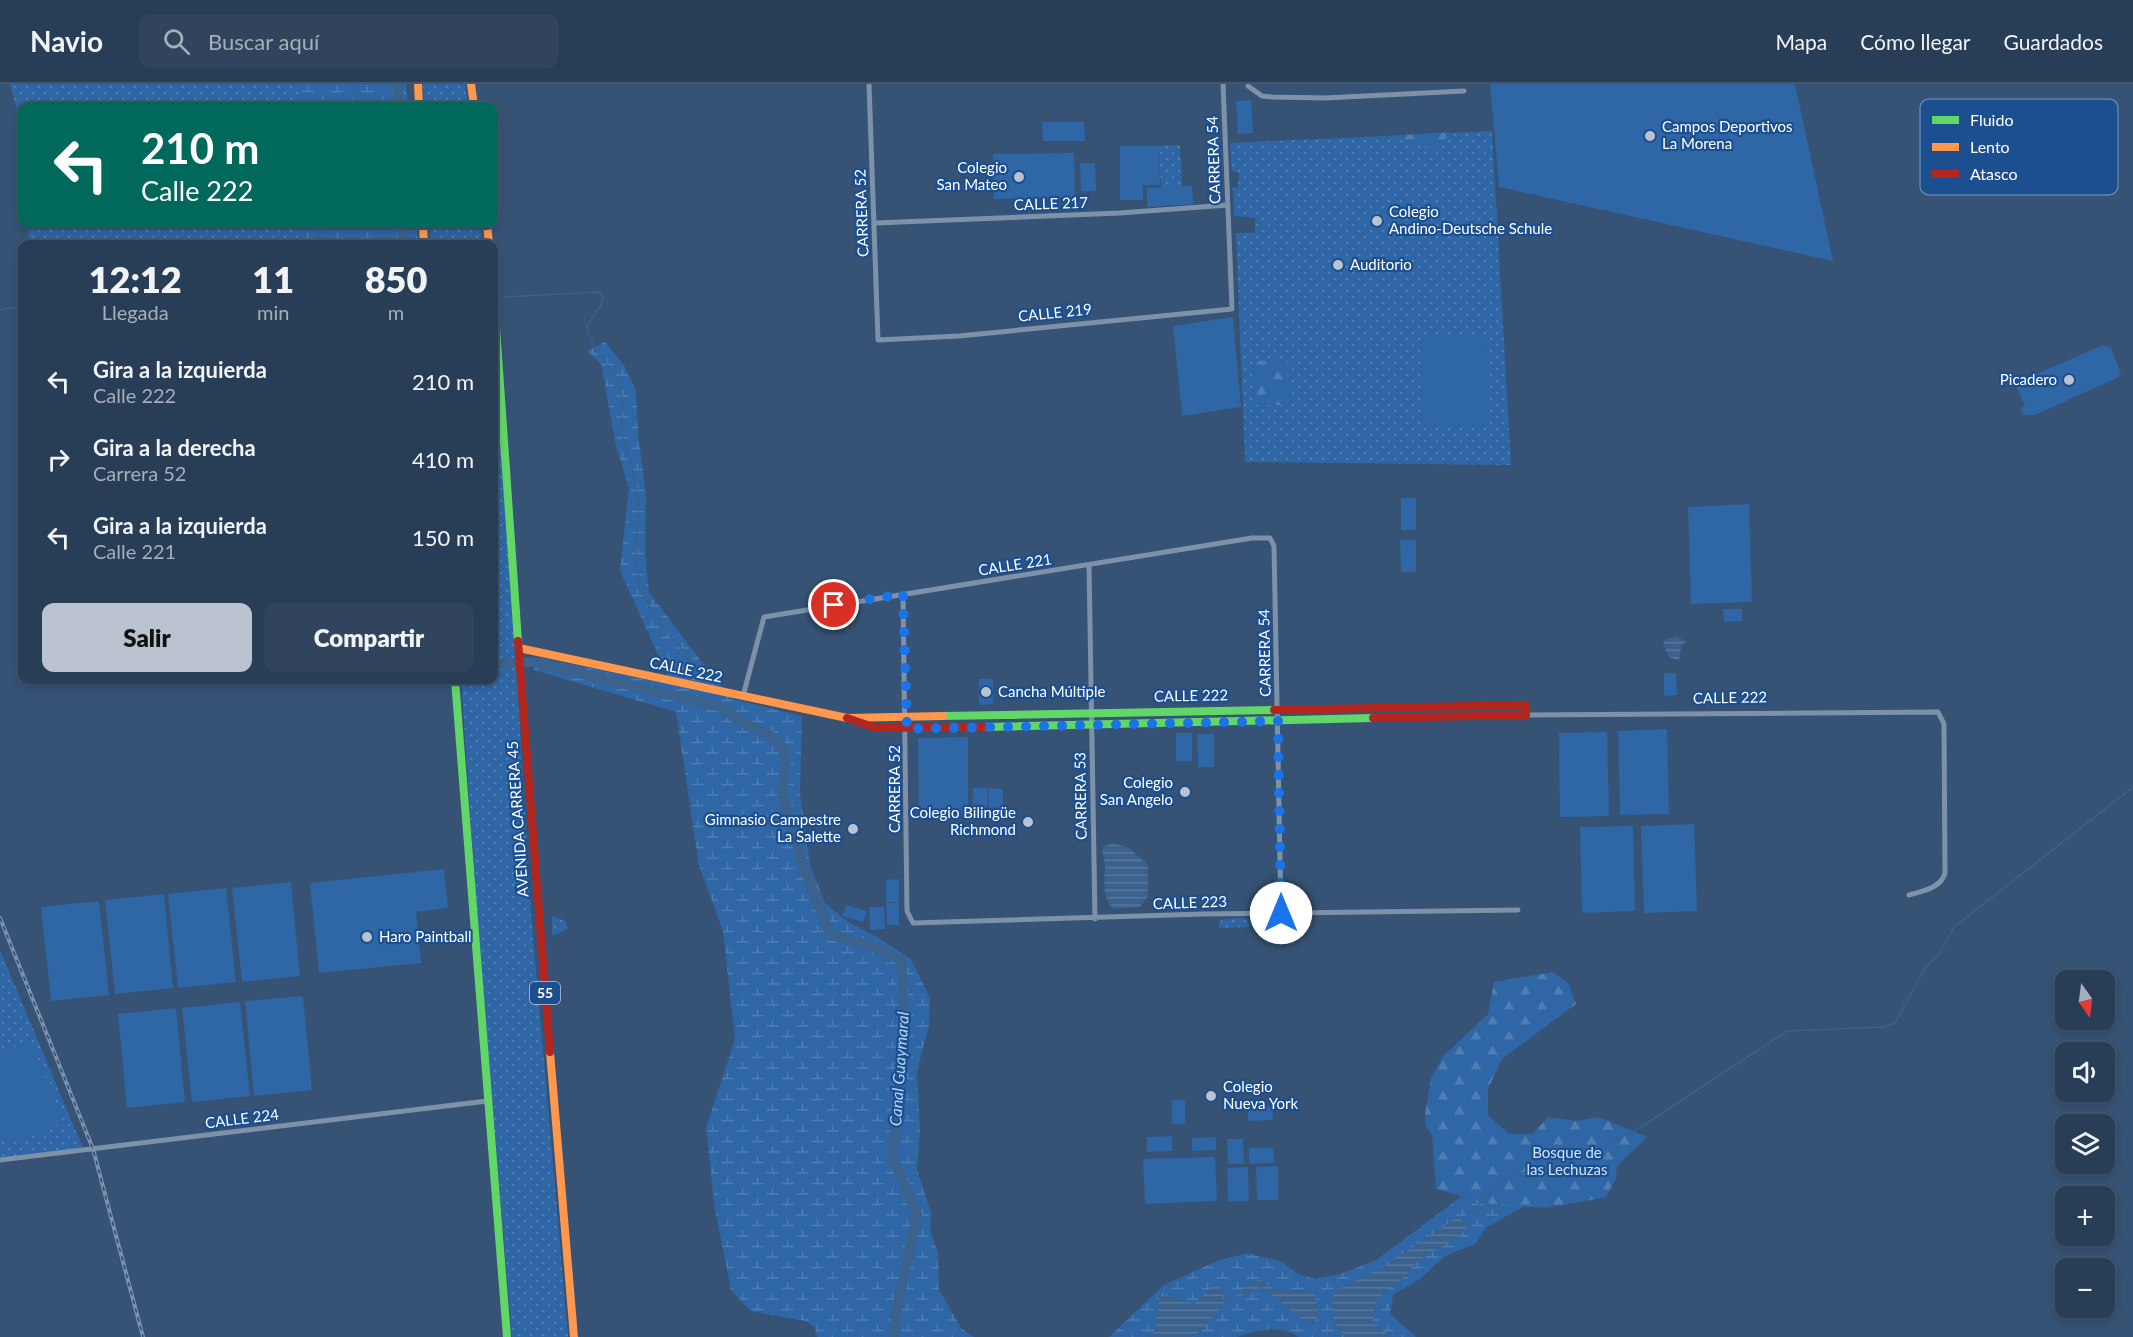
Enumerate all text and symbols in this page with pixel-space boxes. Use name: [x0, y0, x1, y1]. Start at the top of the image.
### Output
search box: [139, 14, 559, 68]
text: Navio: [30, 24, 103, 58]
icon: search: [160, 25, 193, 58]
text: Buscar aquí: [208, 28, 319, 55]
text: Mapa: [1775, 29, 1827, 54]
text: Cómo llegar: [1860, 29, 1971, 54]
text: Guardados: [2004, 29, 2103, 54]
legend: [1920, 99, 2118, 195]
text: Fluido: [1970, 110, 2013, 129]
street label: CARRERA 54: [1202, 115, 1224, 204]
place label: Campos Deportivos La Morena: [1662, 117, 1792, 152]
text: 210 m: [141, 123, 259, 173]
icon: left: [42, 126, 120, 204]
marker: Campos Deportivos La Morena: [1643, 129, 1657, 143]
text: Lento: [1970, 137, 2010, 156]
place label: Colegio San Mateo: [936, 158, 1007, 193]
text: Atasco: [1970, 164, 2018, 183]
street label: CARRERA 52: [850, 169, 872, 257]
marker: Colegio San Mateo: [1012, 170, 1026, 184]
text: Calle 222: [141, 174, 253, 207]
street label: CALLE 217: [1014, 193, 1089, 213]
place label: Colegio Andino-Deutsche Schule: [1389, 202, 1552, 237]
marker: Colegio Andino-Deutsche Schule: [1370, 214, 1384, 228]
place label: Auditorio: [1350, 255, 1412, 273]
text: 12:12: [89, 257, 182, 301]
text: 11: [252, 257, 294, 301]
text: 850: [365, 257, 427, 301]
marker: Auditorio: [1331, 258, 1345, 272]
street label: CALLE 219: [1017, 299, 1093, 325]
text: Llegada: [102, 300, 169, 324]
text: min: [257, 300, 289, 324]
text: m: [388, 300, 404, 324]
text: Gira a la izquierda: [93, 356, 267, 383]
icon: left: [42, 365, 75, 398]
text: 210 m: [412, 368, 474, 395]
place label: Picadero: [2000, 370, 2057, 388]
marker: Picadero: [2062, 373, 2076, 387]
text: Calle 222: [93, 383, 176, 407]
text: Gira a la derecha: [93, 434, 256, 461]
icon: right: [42, 443, 75, 476]
text: 410 m: [412, 446, 474, 473]
text: Carrera 52: [93, 461, 186, 485]
text: Gira a la izquierda: [93, 512, 267, 539]
icon: left: [42, 521, 75, 554]
text: 150 m: [412, 524, 474, 551]
text: Calle 221: [93, 539, 176, 563]
street label: CALLE 221: [977, 549, 1053, 579]
pin: [808, 579, 859, 630]
icon: arrive: [817, 588, 850, 621]
button: Salir: [42, 603, 252, 672]
button: Compartir: [264, 603, 474, 672]
street label: CARRERA 54: [1254, 609, 1274, 697]
street label: CALLE 222: [648, 653, 724, 686]
place label: Cancha Múltiple: [998, 682, 1106, 700]
marker: Cancha Múltiple: [979, 685, 993, 699]
street label: CALLE 222: [1154, 685, 1228, 705]
street label: CALLE 222: [1693, 687, 1767, 707]
street label: AVENIDA CARRERA 45: [503, 740, 531, 898]
street label: CARRERA 52: [885, 745, 903, 833]
street label: CARRERA 53: [1070, 752, 1090, 840]
place label: Colegio San Angelo: [1100, 773, 1173, 808]
marker: Colegio San Angelo: [1178, 785, 1192, 799]
place label: Colegio Bilingüe Richmond: [910, 803, 1016, 838]
place label: Gimnasio Campestre La Salette: [705, 810, 841, 845]
marker: Colegio Bilingüe Richmond: [1021, 815, 1035, 829]
marker: Gimnasio Campestre La Salette: [846, 822, 860, 836]
position arrow: [1249, 881, 1313, 945]
street label: CALLE 223: [1153, 892, 1227, 912]
place label: Haro Paintball: [379, 927, 472, 945]
marker: Haro Paintball: [360, 930, 374, 944]
north arrow: [2055, 970, 2115, 1030]
map controls: [2055, 970, 2115, 1318]
road number: 55: [530, 982, 560, 1004]
water label: Canal Guaymaral: [885, 1011, 912, 1127]
button: sound: [2055, 1042, 2115, 1102]
place label: Colegio Nueva York: [1223, 1077, 1298, 1112]
marker: Colegio Nueva York: [1204, 1089, 1218, 1103]
street label: CALLE 224: [204, 1105, 280, 1131]
button: layers: [2055, 1114, 2115, 1174]
park label: Bosque de las Lechuzas: [1526, 1143, 1608, 1178]
button: +: [2055, 1186, 2115, 1246]
button: −: [2055, 1258, 2115, 1318]

